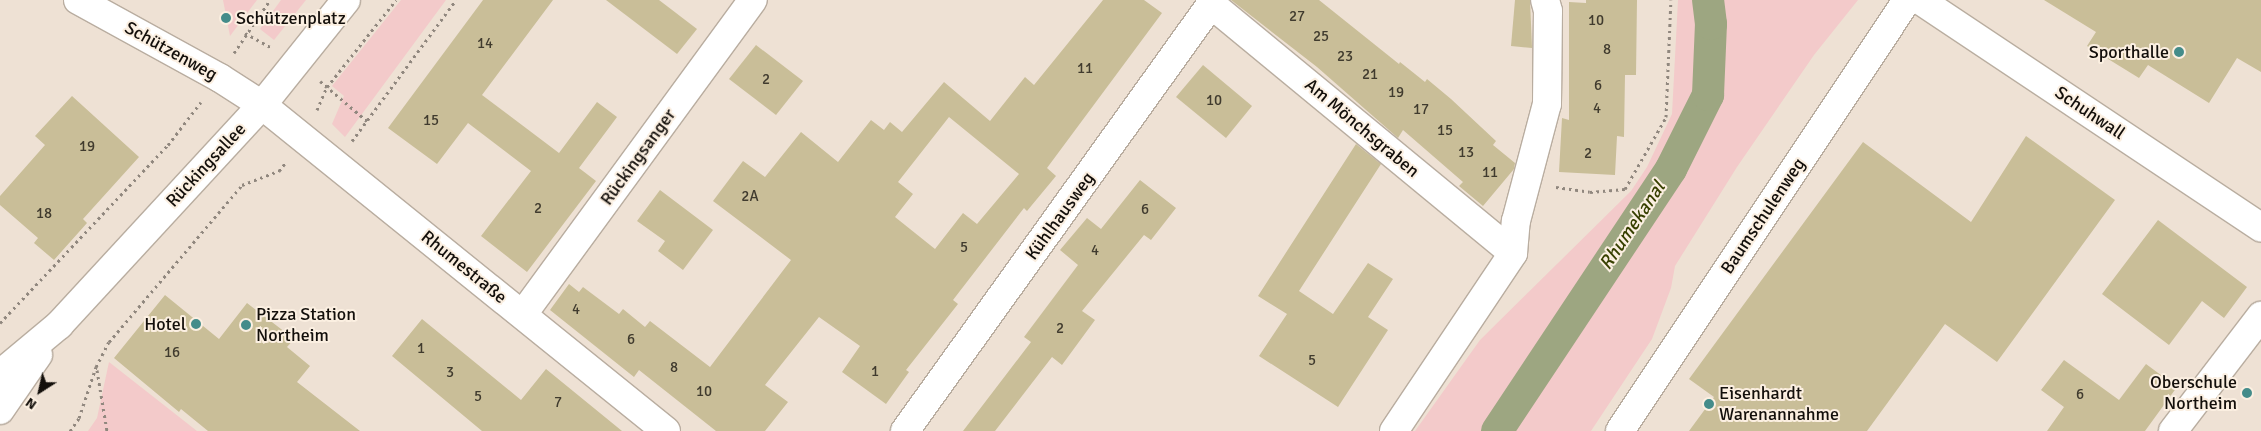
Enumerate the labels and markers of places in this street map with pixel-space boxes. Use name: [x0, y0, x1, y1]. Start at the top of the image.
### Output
place label: Schützenplatz: [236, 7, 346, 29]
marker: Schützenplatz: [220, 12, 232, 24]
place label: Sporthalle: [2089, 41, 2169, 63]
marker: Sporthalle: [2173, 46, 2185, 58]
place label: Pizza Station Northeim: [256, 304, 356, 346]
place label: Hotel: [144, 313, 186, 335]
marker: Hotel: [190, 318, 202, 330]
marker: Pizza Station Northeim: [240, 319, 252, 331]
place label: Oberschule Northeim: [2150, 372, 2237, 414]
place label: Eisenhardt Warenannahme: [1719, 383, 1839, 426]
marker: Oberschule Northeim: [2241, 387, 2253, 399]
marker: Eisenhardt Warenannahme: [1703, 398, 1715, 410]

